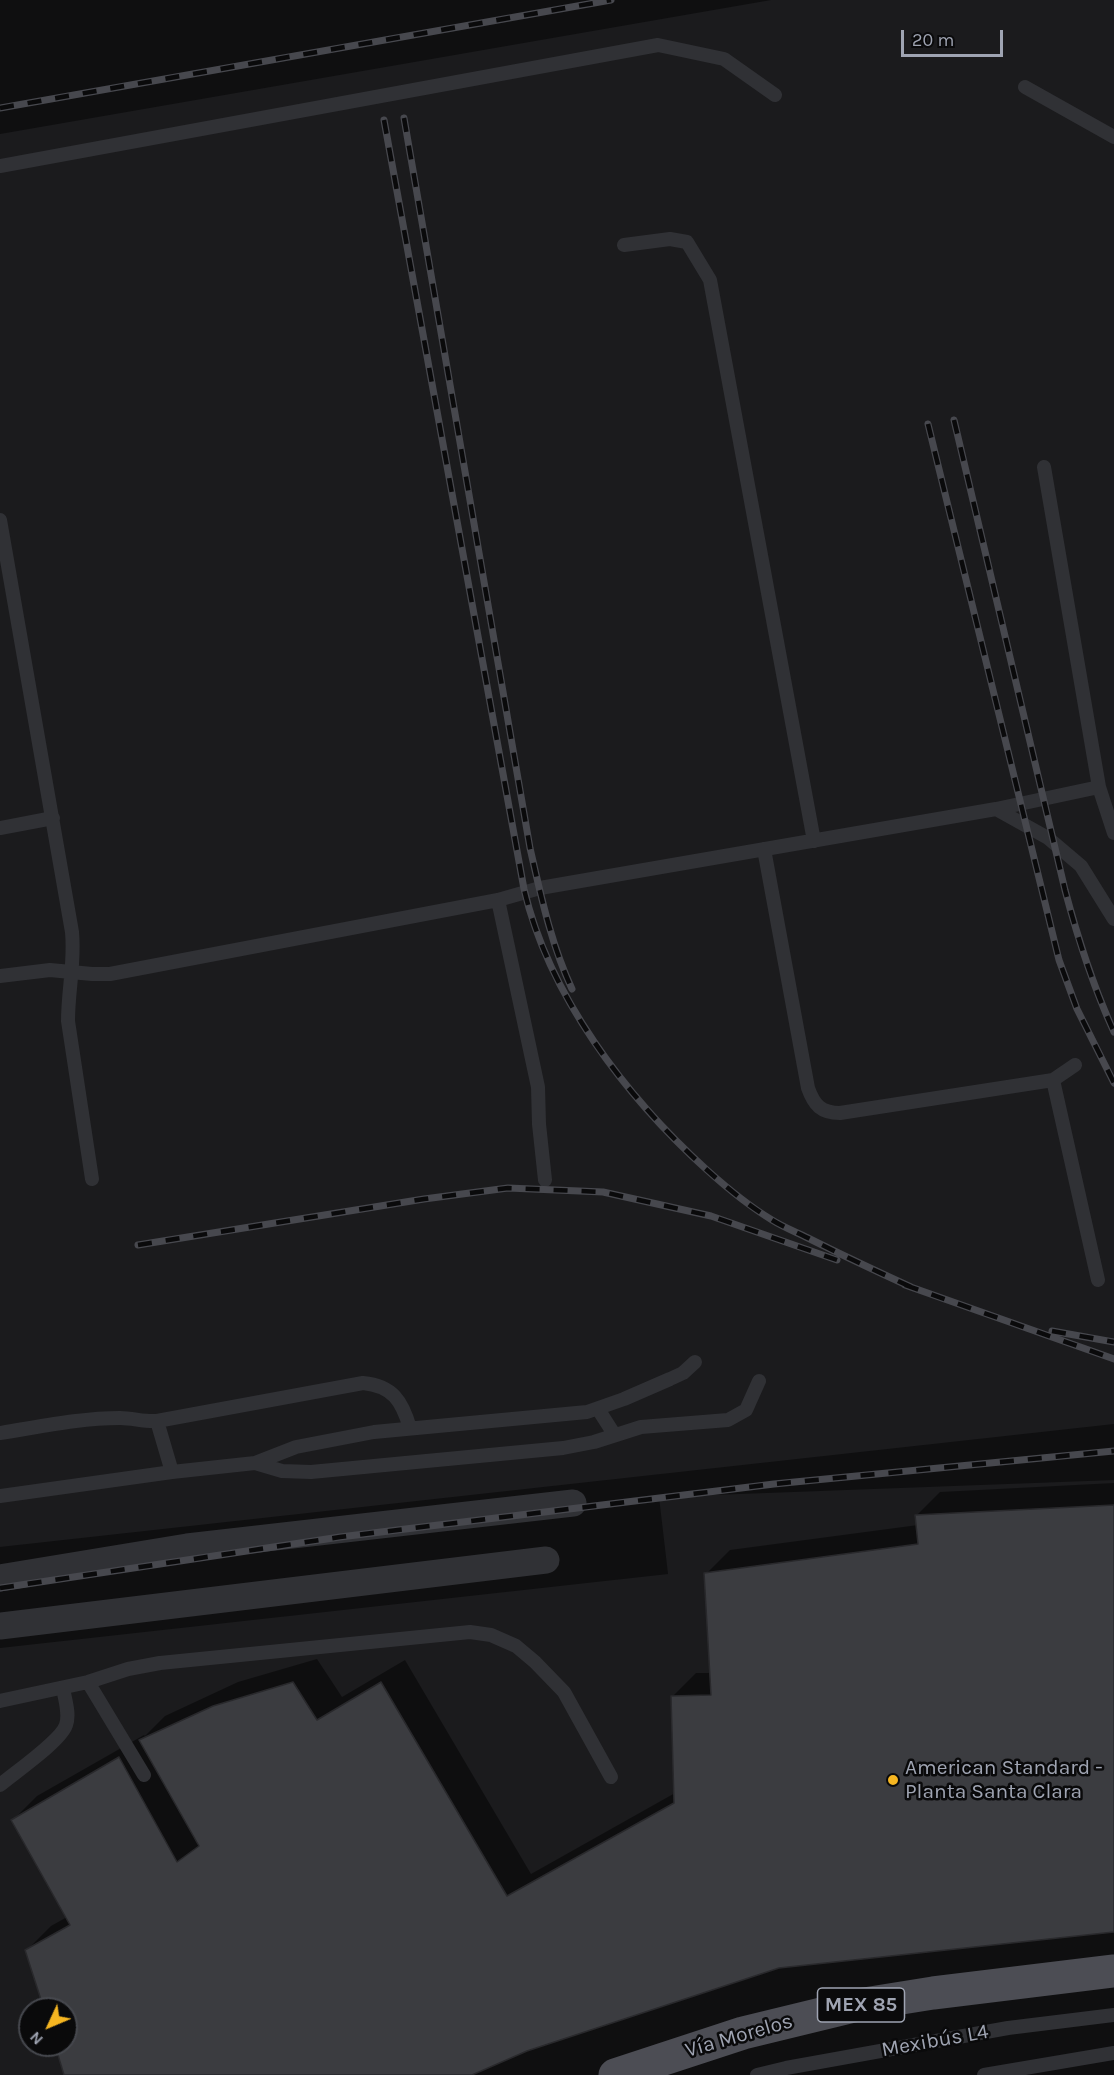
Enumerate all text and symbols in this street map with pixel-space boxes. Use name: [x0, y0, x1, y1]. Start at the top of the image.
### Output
scale bar: [904, 18, 1006, 56]
text: 20 m: [912, 29, 954, 51]
place label: American Standard - Planta Santa Clara: [905, 1755, 1103, 1805]
marker: American Standard - Planta Santa Clara: [886, 1773, 900, 1787]
road number: MEX 85: [818, 1988, 904, 2022]
north arrow: [18, 1997, 78, 2057]
street label: Vía Morelos: [682, 2009, 796, 2063]
street label: Mexibús L4: [879, 2019, 991, 2063]
text: N: [25, 2028, 47, 2049]

